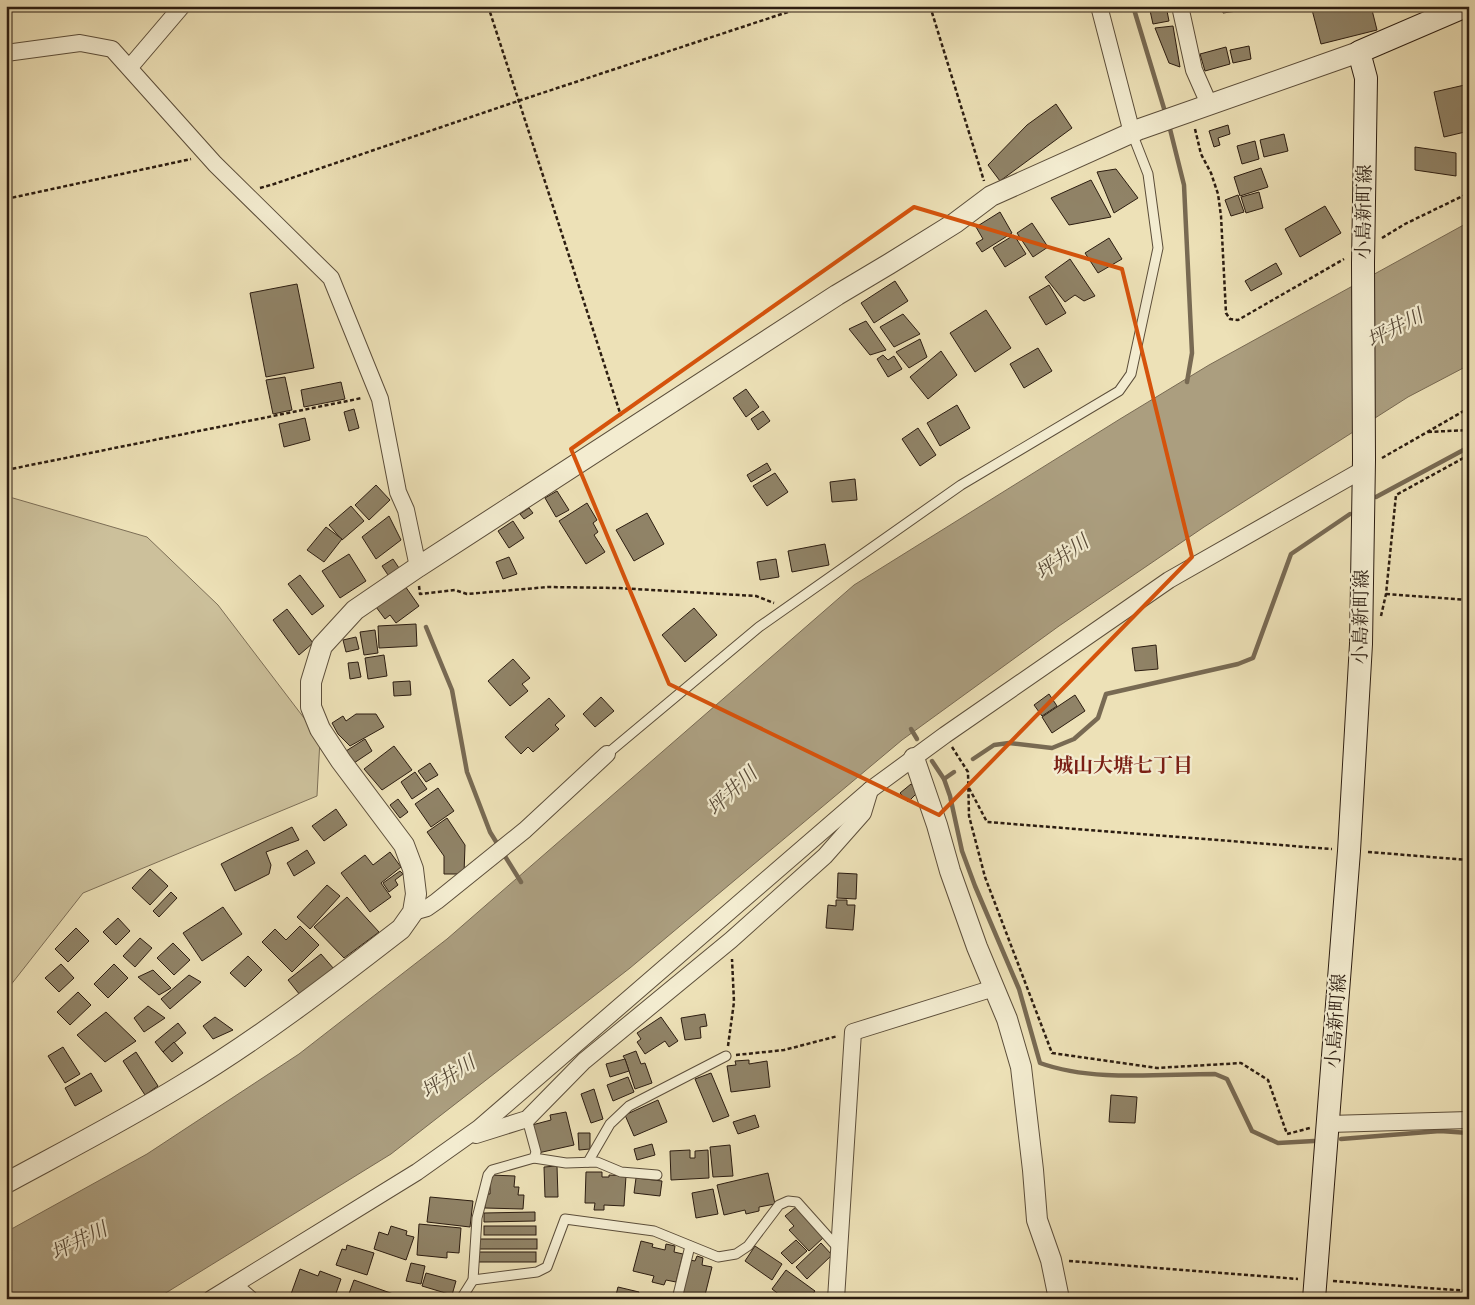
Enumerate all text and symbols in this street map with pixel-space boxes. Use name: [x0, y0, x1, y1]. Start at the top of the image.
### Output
street label: 小島新町線: [1350, 164, 1378, 260]
water label: 坪井川: [1362, 301, 1430, 354]
water label: 坪井川: [1030, 527, 1096, 586]
street label: 小島新町線: [1347, 569, 1375, 665]
district label: 城山大塘七丁目: [1053, 752, 1193, 779]
water label: 坪井川: [701, 759, 765, 821]
street label: 小島新町線: [1320, 973, 1352, 1069]
water label: 坪井川: [415, 1048, 482, 1105]
water label: 坪井川: [46, 1215, 114, 1266]

